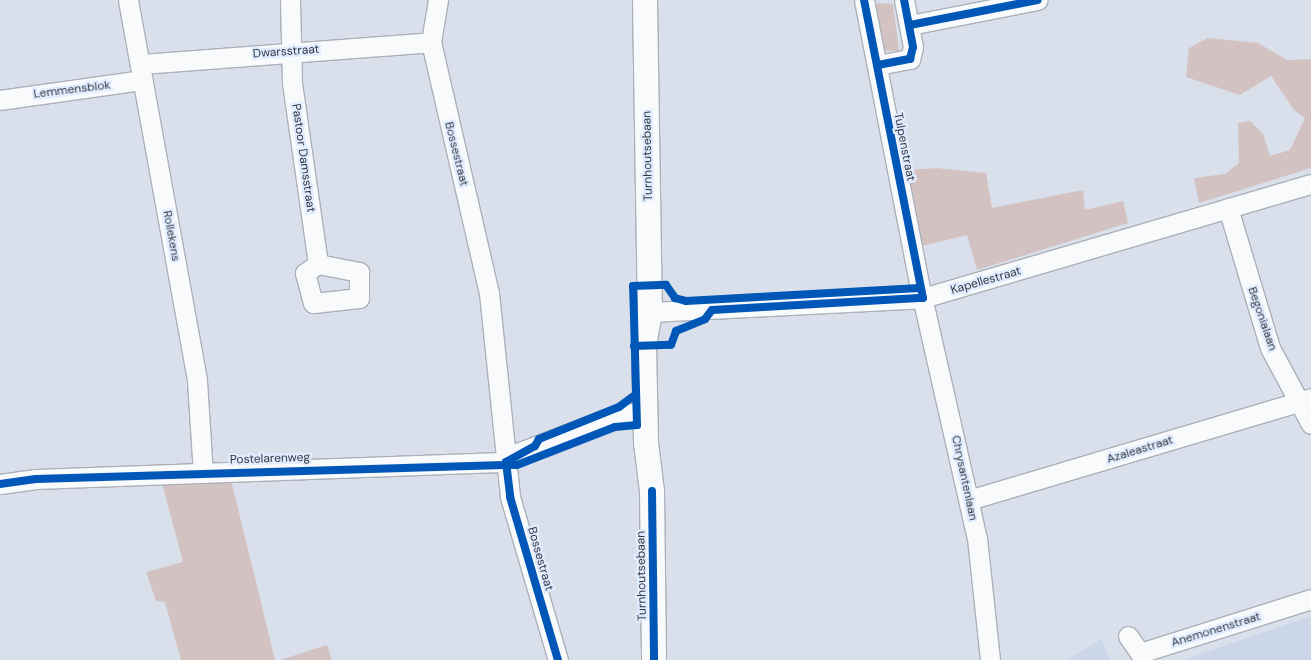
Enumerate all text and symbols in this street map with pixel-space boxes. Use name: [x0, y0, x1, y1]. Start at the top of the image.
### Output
street label: Dwarsstraat: [252, 42, 320, 62]
street label: Lemmensblok: [33, 78, 111, 102]
street label: Pastoor Damsstraat: [288, 103, 318, 213]
street label: Turnhoutsebaan: [640, 111, 656, 201]
street label: Tulpenstraat: [890, 112, 918, 182]
street label: Bossestraat: [441, 120, 471, 188]
street label: Rollekens: [159, 209, 183, 263]
street label: Kapellestraat: [949, 264, 1023, 298]
street label: Begonialaan: [1244, 285, 1280, 353]
street label: Azaleastraat: [1105, 433, 1175, 467]
street label: Chrysantenlaan: [948, 434, 980, 522]
street label: Postelarenweg: [230, 450, 310, 468]
street label: Bossestraat: [524, 525, 556, 593]
street label: Turnhoutsebaan: [634, 531, 650, 621]
street label: Anemonenstraat: [1170, 610, 1262, 650]

